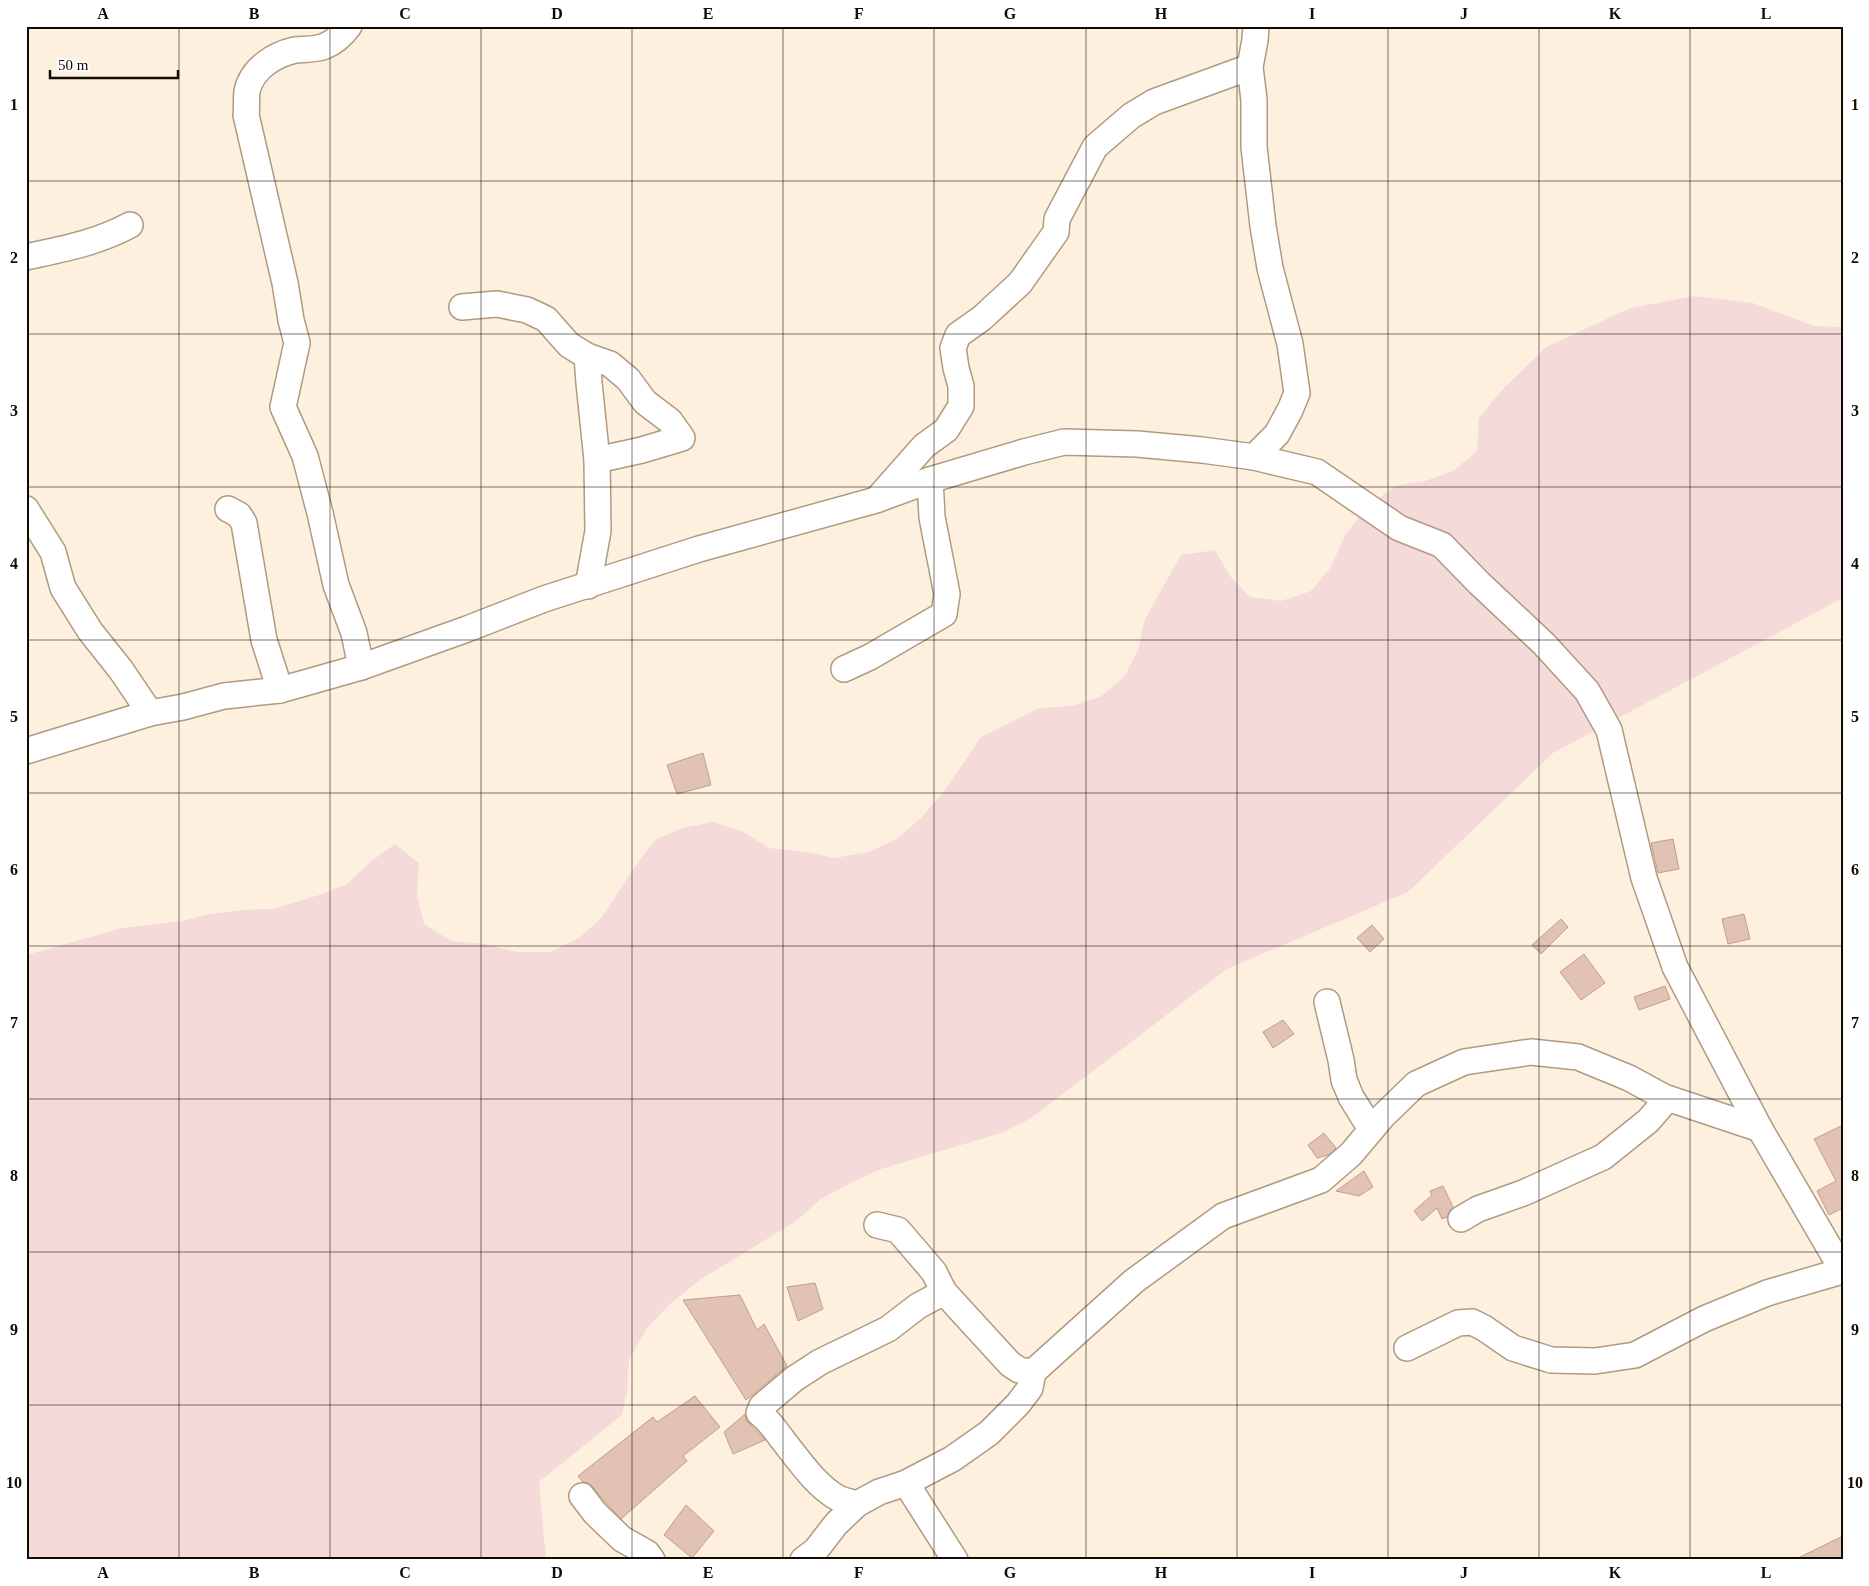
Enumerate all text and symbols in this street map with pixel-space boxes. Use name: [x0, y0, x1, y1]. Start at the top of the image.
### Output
text: A: [97, 5, 109, 22]
text: B: [249, 5, 260, 22]
text: C: [399, 5, 411, 22]
text: D: [551, 5, 563, 22]
text: E: [703, 5, 713, 22]
text: F: [854, 5, 864, 22]
text: G: [1004, 5, 1017, 22]
text: H: [1155, 5, 1168, 22]
text: I: [1309, 5, 1315, 22]
text: J: [1460, 5, 1468, 22]
text: K: [1609, 5, 1622, 22]
text: L: [1761, 5, 1771, 22]
scale bar: [50, 48, 178, 80]
text: 50 m: [58, 57, 89, 73]
text: 1: [10, 96, 18, 113]
text: 1: [1851, 96, 1859, 113]
text: 2: [10, 249, 18, 266]
text: 2: [1851, 249, 1859, 266]
text: 3: [10, 402, 18, 419]
text: 3: [1851, 402, 1859, 419]
text: 4: [10, 555, 18, 572]
text: 4: [1851, 555, 1859, 572]
text: 5: [10, 708, 18, 725]
text: 5: [1851, 708, 1859, 725]
text: 6: [10, 861, 18, 878]
text: 6: [1851, 861, 1859, 878]
text: 7: [10, 1014, 18, 1031]
text: 7: [1851, 1014, 1859, 1031]
text: 8: [10, 1167, 18, 1184]
text: 8: [1851, 1167, 1859, 1184]
text: 9: [10, 1321, 18, 1338]
text: 9: [1851, 1321, 1859, 1338]
text: 10: [6, 1474, 22, 1491]
text: 10: [1847, 1474, 1863, 1491]
text: A: [97, 1564, 109, 1581]
text: B: [249, 1564, 260, 1581]
text: C: [399, 1564, 411, 1581]
text: D: [551, 1564, 563, 1581]
text: E: [703, 1564, 713, 1581]
text: F: [854, 1564, 864, 1581]
text: G: [1004, 1564, 1017, 1581]
text: H: [1155, 1564, 1168, 1581]
text: I: [1309, 1564, 1315, 1581]
text: J: [1460, 1564, 1468, 1581]
text: K: [1609, 1564, 1622, 1581]
text: L: [1761, 1564, 1771, 1581]

